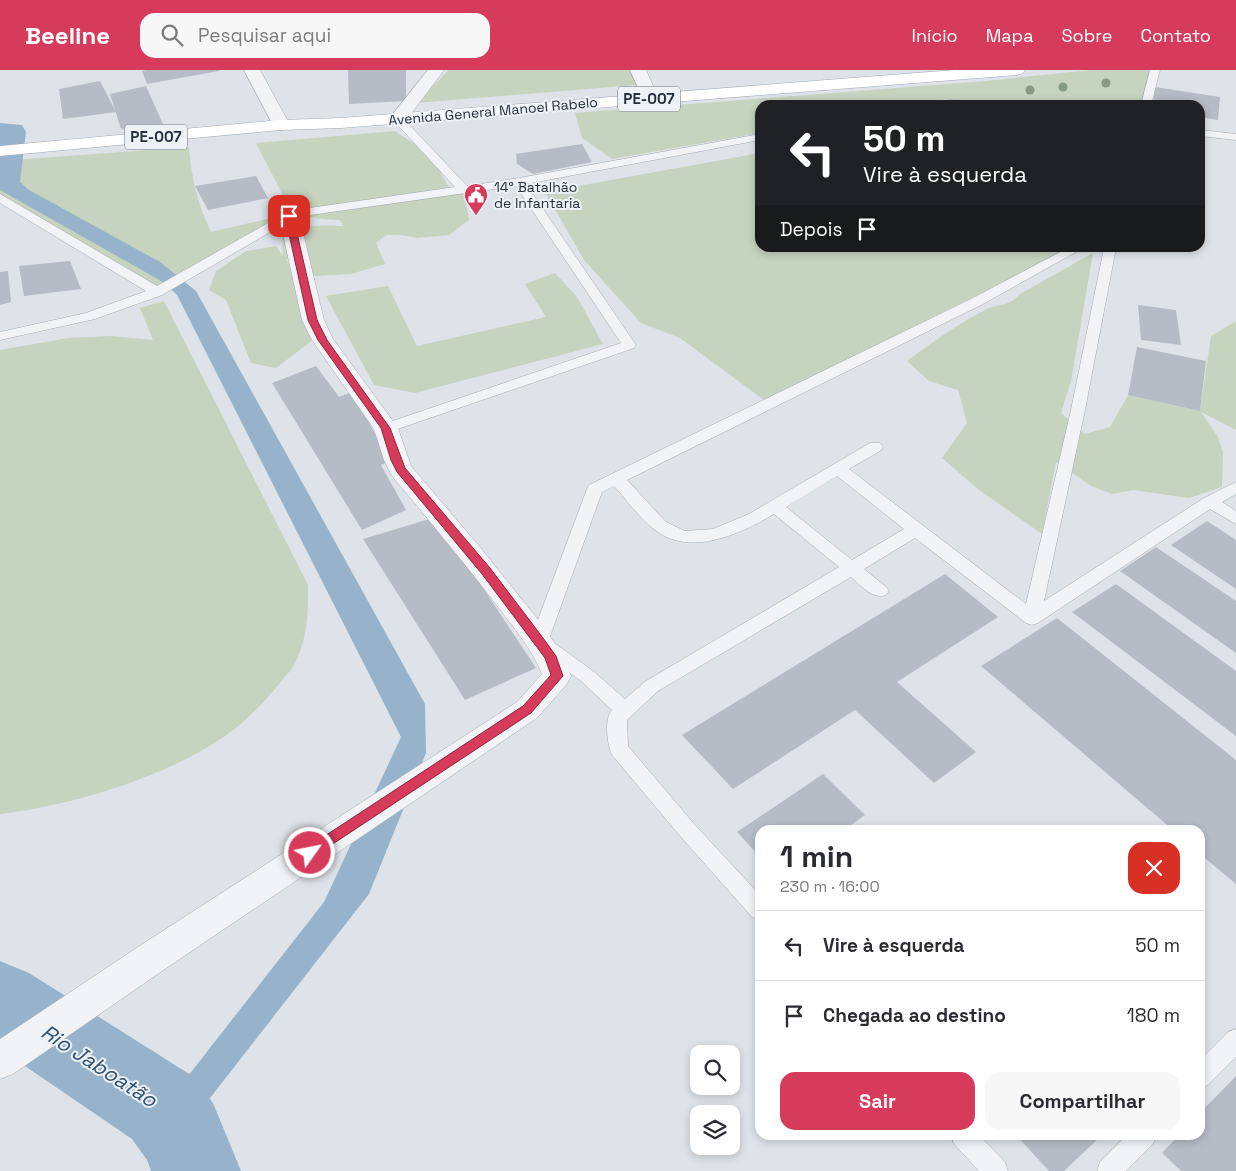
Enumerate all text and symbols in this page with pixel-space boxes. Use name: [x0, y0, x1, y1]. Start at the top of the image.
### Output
search box: [140, 13, 490, 58]
text: Beeline: [25, 20, 110, 51]
icon: search: [158, 21, 186, 49]
text: Pesquisar aqui: [198, 23, 331, 48]
text: Início: [912, 24, 958, 47]
text: Mapa: [986, 24, 1034, 47]
text: Sobre: [1062, 24, 1112, 47]
text: Contato: [1140, 24, 1211, 47]
road number: PE-007: [618, 86, 680, 112]
street label: Avenida General Manoel Rabelo: [387, 93, 599, 129]
text: 50 m: [863, 117, 945, 161]
icon: left: [780, 120, 845, 185]
road number: PE-007: [125, 124, 187, 150]
text: Vire à esquerda: [863, 160, 1027, 188]
place label: 14° Batalhão de Infantaria: [494, 178, 580, 212]
public building icon: 14° Batalhão de Infantaria: [463, 182, 489, 216]
pin: [268, 195, 310, 237]
icon: arrive: [275, 202, 303, 230]
icon: arrive: [853, 215, 881, 243]
text: Depois: [780, 217, 843, 242]
position arrow: [283, 826, 335, 878]
text: 1 min: [780, 837, 853, 876]
button: close: [1128, 842, 1180, 894]
text: 230 m · 16:00: [780, 876, 880, 897]
icon: left: [780, 932, 808, 960]
text: Vire à esquerda: [823, 933, 965, 958]
text: 50 m: [1135, 933, 1180, 958]
icon: arrive: [780, 1002, 808, 1030]
text: Chegada ao destino: [823, 1003, 1006, 1028]
text: 180 m: [1127, 1003, 1180, 1028]
water label: Rio Jaboatão: [36, 1018, 163, 1114]
map controls: [690, 1045, 740, 1155]
button: search: [690, 1045, 740, 1095]
button: Sair: [780, 1072, 975, 1130]
button: Compartilhar: [985, 1072, 1180, 1130]
button: layers: [690, 1105, 740, 1155]

